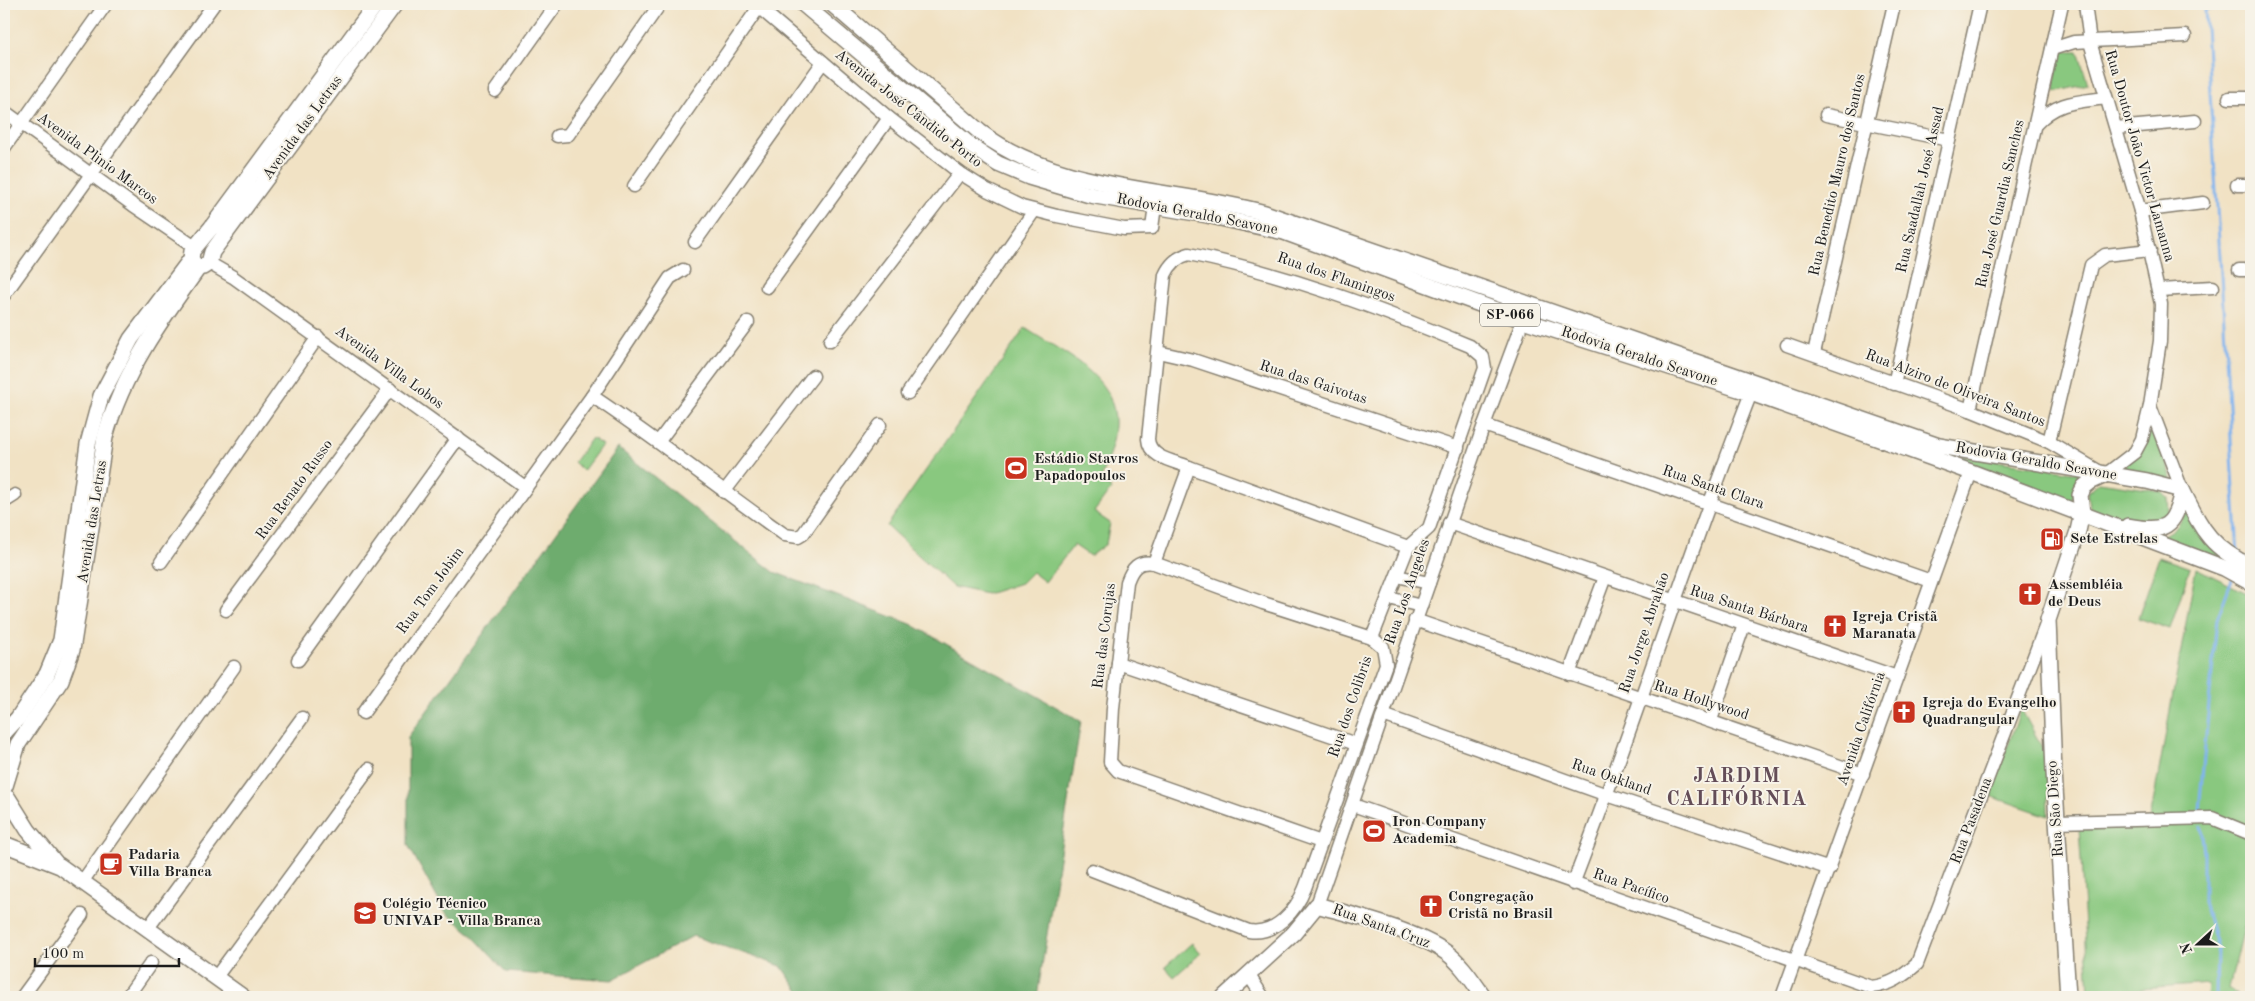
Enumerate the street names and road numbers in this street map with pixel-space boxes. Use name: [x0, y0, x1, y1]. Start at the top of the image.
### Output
street label: Avenida José Cândido Porto: [832, 47, 984, 171]
street label: Rua Doutor João Victor Lamanna: [2101, 48, 2177, 264]
street label: Rua Benedito Mauro dos Santos: [1807, 72, 1869, 278]
street label: Avenida das Letras: [260, 73, 346, 183]
street label: Rua Saadallah José Assad: [1895, 105, 1948, 275]
street label: Avenida Plinio Marcos: [34, 110, 160, 208]
street label: Rua José Guardia Sanches: [1974, 118, 2028, 290]
street label: Rodovia Geraldo Scavone: [1115, 192, 1279, 238]
street label: Rua dos Flamingos: [1275, 251, 1397, 305]
road number: SP-066: [1480, 304, 1540, 326]
street label: Avenida Villa Lobos: [332, 324, 446, 412]
street label: Rodovia Geraldo Scavone: [1559, 325, 1719, 389]
street label: Rua Alziro de Oliveira Santos: [1863, 348, 2047, 430]
street label: Rua das Gaivotas: [1257, 358, 1369, 408]
street label: Rua Renato Russo: [254, 437, 336, 543]
street label: Rodovia Geraldo Scavone: [1954, 440, 2118, 484]
street label: Avenida das Letras: [76, 459, 110, 585]
street label: Rua Santa Clara: [1660, 463, 1767, 513]
street label: Rua Los Angeles: [1383, 537, 1433, 647]
street label: Rua Tom Jobim: [395, 545, 467, 637]
street label: Rua Jorge Abrahão: [1617, 571, 1673, 695]
street label: Rua das Corujas: [1091, 582, 1119, 690]
street label: Rua Santa Bárbara: [1687, 584, 1811, 637]
street label: Rua dos Colibris: [1327, 654, 1375, 760]
street label: Avenida Califórnia: [1835, 669, 1889, 788]
street label: Rua Hollywood: [1651, 679, 1751, 724]
street label: Rua Oakland: [1569, 757, 1653, 799]
street label: Rua São Diego: [2045, 760, 2067, 858]
street label: Rua Pasadena: [1949, 775, 1996, 866]
street label: Rua Pacífico: [1591, 867, 1671, 907]
street label: Rua Santa Cruz: [1330, 902, 1432, 952]

